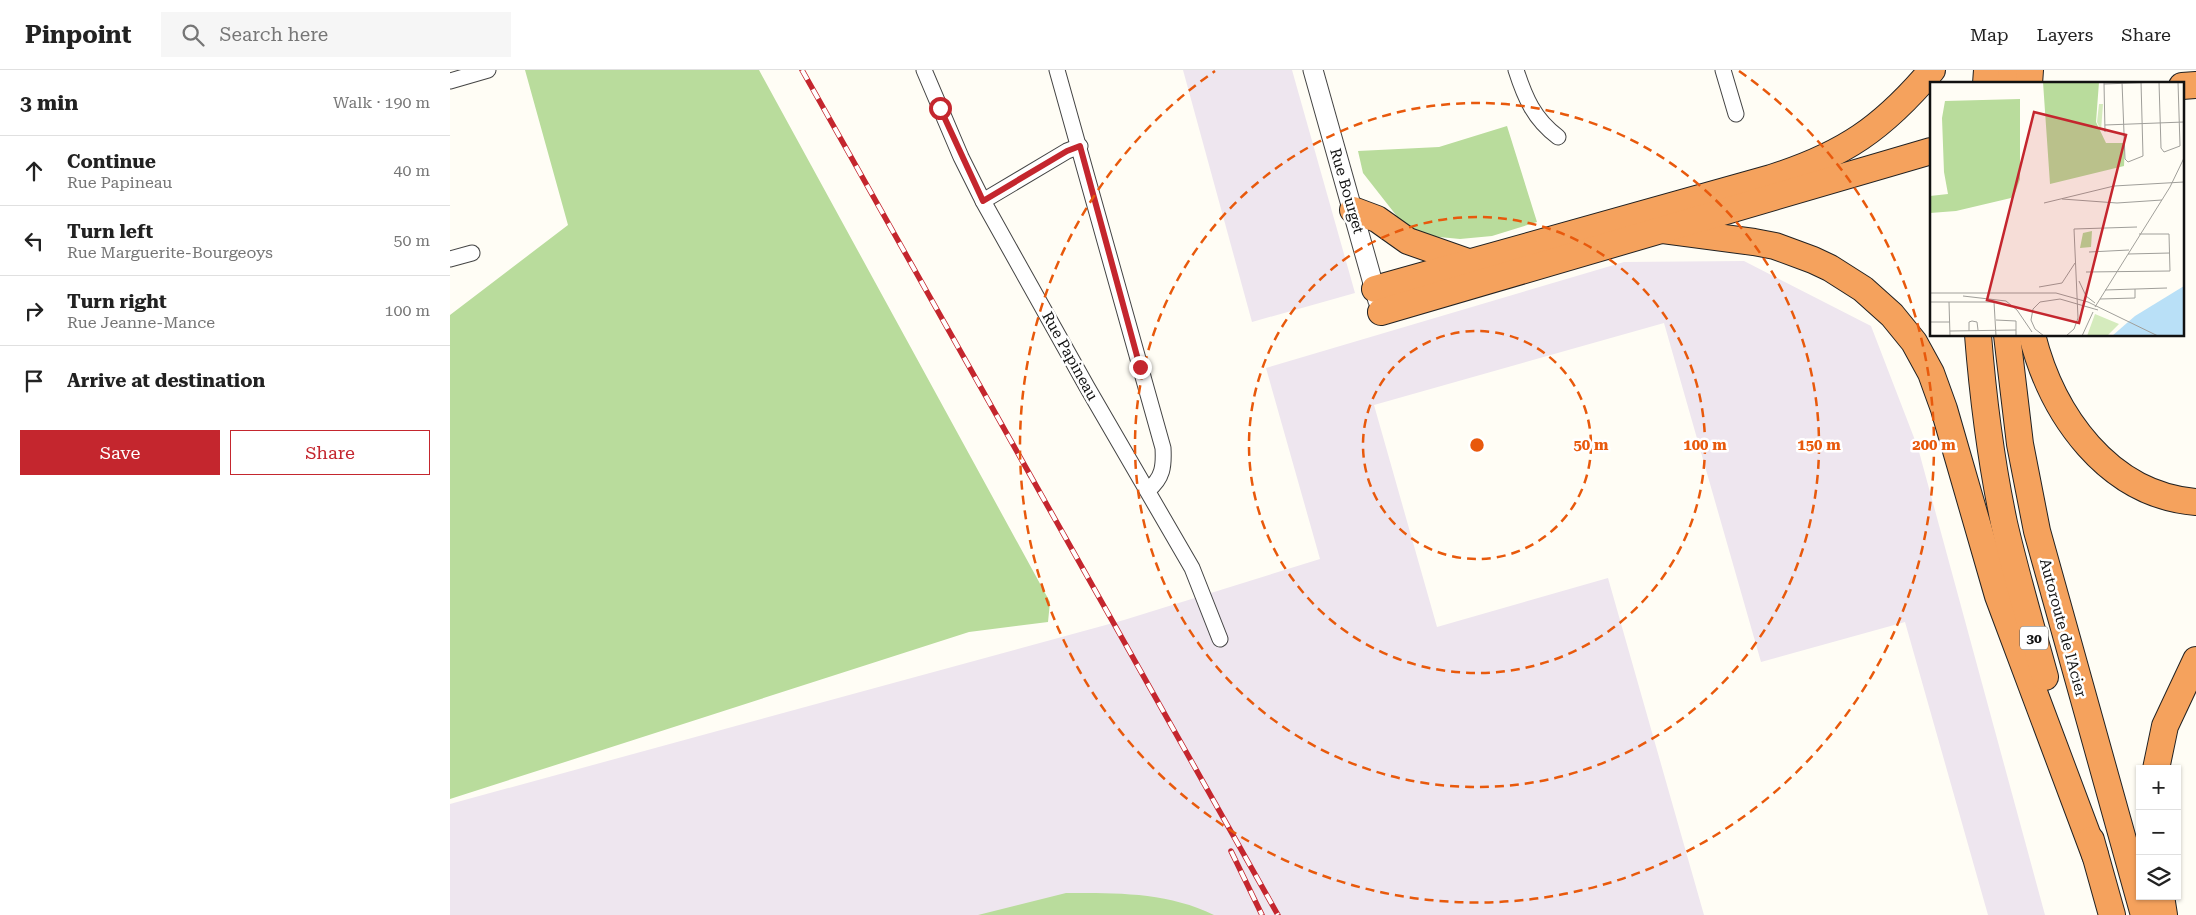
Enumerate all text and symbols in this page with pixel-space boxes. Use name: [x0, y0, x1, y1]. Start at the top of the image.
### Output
search box: [161, 12, 511, 57]
text: Pinpoint: [25, 21, 131, 49]
icon: search: [179, 21, 207, 49]
text: Search here: [219, 23, 328, 46]
text: Map: [1970, 24, 2009, 45]
text: Layers: [2037, 24, 2093, 45]
text: Share: [2121, 24, 2171, 45]
inset map: [1930, 82, 2184, 336]
text: 3 min: [20, 91, 78, 115]
text: Walk · 190 m: [333, 93, 430, 112]
route start: [929, 97, 952, 120]
street label: Rue Bourget: [1326, 146, 1368, 236]
text: Continue: [67, 150, 156, 173]
icon: ahead: [20, 157, 48, 185]
text: 40 m: [393, 161, 430, 180]
text: Rue Papineau: [67, 173, 172, 192]
text: Turn left: [67, 220, 153, 243]
icon: left: [20, 227, 48, 255]
text: 50 m: [393, 231, 430, 250]
text: Rue Marguerite-Bourgeoys: [67, 243, 273, 262]
text: Turn right: [67, 290, 167, 313]
icon: right: [20, 297, 48, 325]
text: 100 m: [384, 301, 430, 320]
street label: Rue Papineau: [1038, 308, 1102, 404]
text: Rue Jeanne-Mance: [67, 313, 215, 332]
route end: [1129, 356, 1152, 379]
icon: arrive: [20, 367, 48, 395]
text: Arrive at destination: [67, 369, 265, 392]
button: Save: [20, 430, 220, 475]
button: Share: [230, 430, 430, 475]
centre of rings: [1468, 436, 1486, 454]
text: 50 m: [1573, 436, 1609, 454]
text: 100 m: [1683, 436, 1727, 454]
text: 150 m: [1797, 436, 1841, 454]
text: 200 m: [1912, 436, 1956, 454]
street label: Autoroute de l'Acier: [2036, 557, 2090, 699]
road number: 30: [2020, 626, 2048, 650]
map controls: [2136, 765, 2181, 900]
button: +: [2136, 765, 2181, 810]
button: −: [2136, 810, 2181, 855]
button: layers: [2136, 855, 2181, 900]

